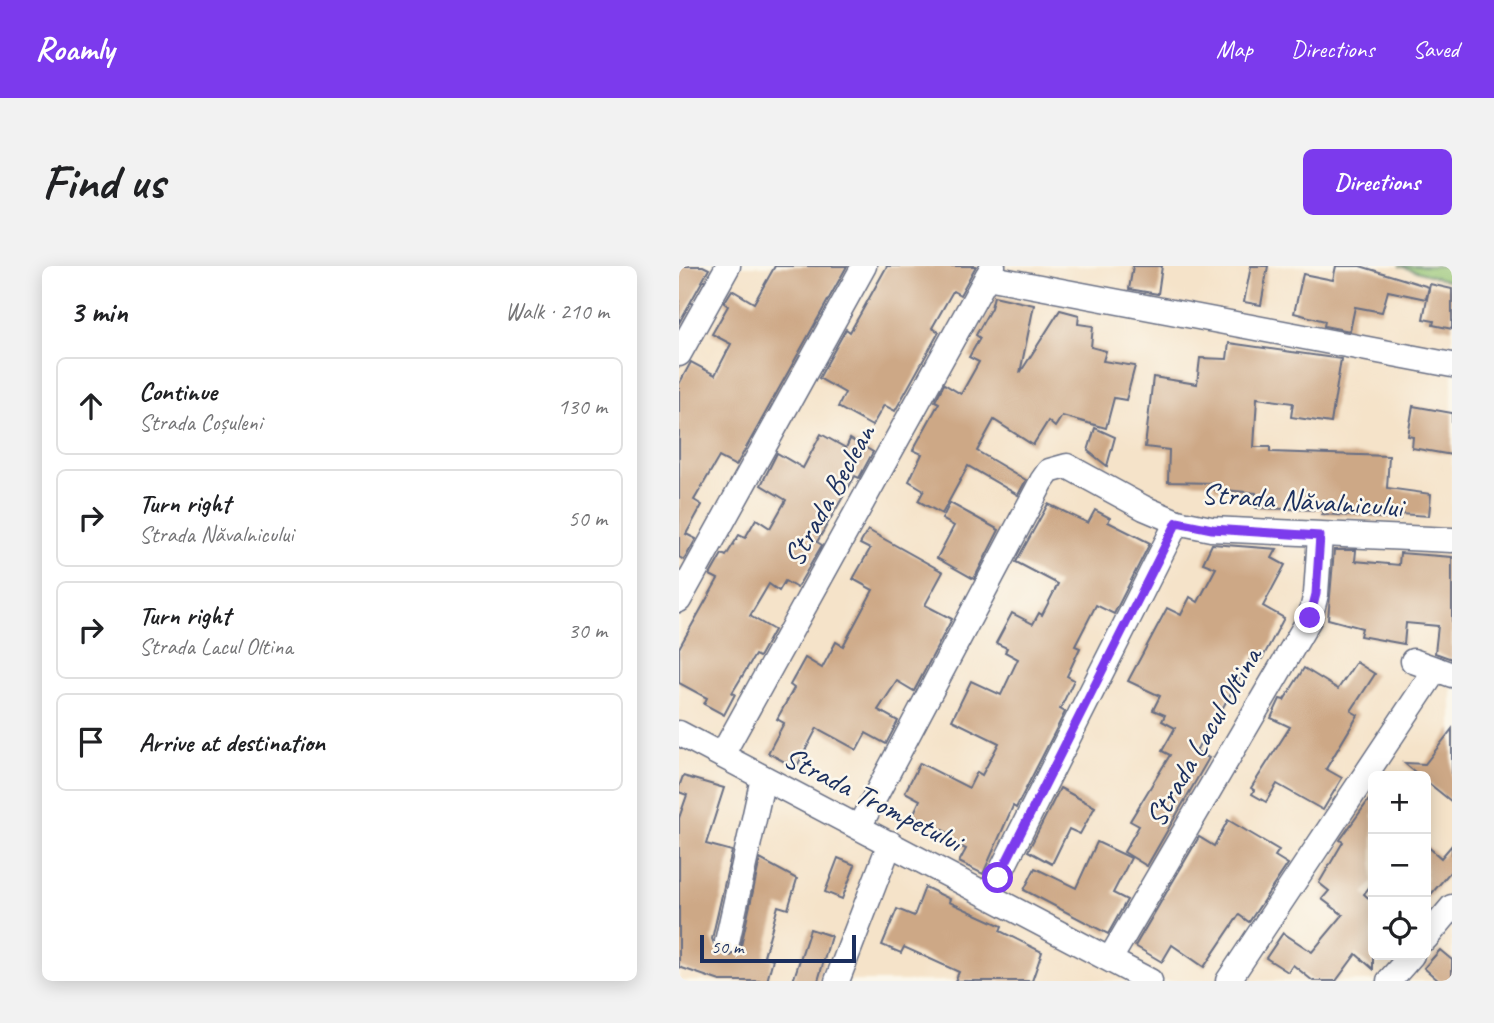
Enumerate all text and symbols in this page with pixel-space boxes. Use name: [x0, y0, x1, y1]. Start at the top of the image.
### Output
text: Roamly: [35, 28, 114, 70]
text: Map: [1216, 34, 1253, 64]
text: Directions: [1291, 34, 1374, 64]
text: Saved: [1412, 34, 1459, 64]
button: Directions: [1303, 149, 1452, 215]
text: Find us: [42, 151, 164, 213]
text: 3 min: [70, 293, 127, 331]
text: Walk · 210 m: [505, 297, 609, 326]
text: Continue: [139, 375, 217, 408]
icon: ahead: [72, 387, 110, 425]
text: 130 m: [558, 392, 607, 421]
text: Strada Coșuleni: [139, 408, 262, 437]
street label: Strada Beclean: [774, 416, 884, 573]
street label: Strada Năvalnicului: [1200, 474, 1407, 526]
text: Turn right: [139, 487, 230, 520]
icon: right: [72, 499, 110, 537]
text: 50 m: [568, 504, 607, 533]
text: Strada Năvalnicului: [139, 520, 294, 549]
text: Turn right: [139, 599, 230, 632]
route end: [1294, 602, 1325, 633]
icon: right: [72, 611, 110, 649]
text: 30 m: [568, 616, 607, 645]
text: Strada Lacul Oltina: [139, 632, 293, 661]
street label: Strada Lacul Oltina: [1136, 638, 1271, 833]
icon: arrive: [72, 723, 110, 761]
text: Arrive at destination: [139, 726, 325, 759]
street label: Strada Trompetului: [777, 738, 972, 862]
map controls: [1368, 771, 1431, 960]
button: +: [1368, 771, 1431, 834]
button: −: [1368, 834, 1431, 897]
route start: [982, 862, 1013, 893]
button: locate: [1368, 897, 1431, 960]
scale bar: [700, 932, 856, 964]
text: 50 m: [711, 935, 743, 959]

